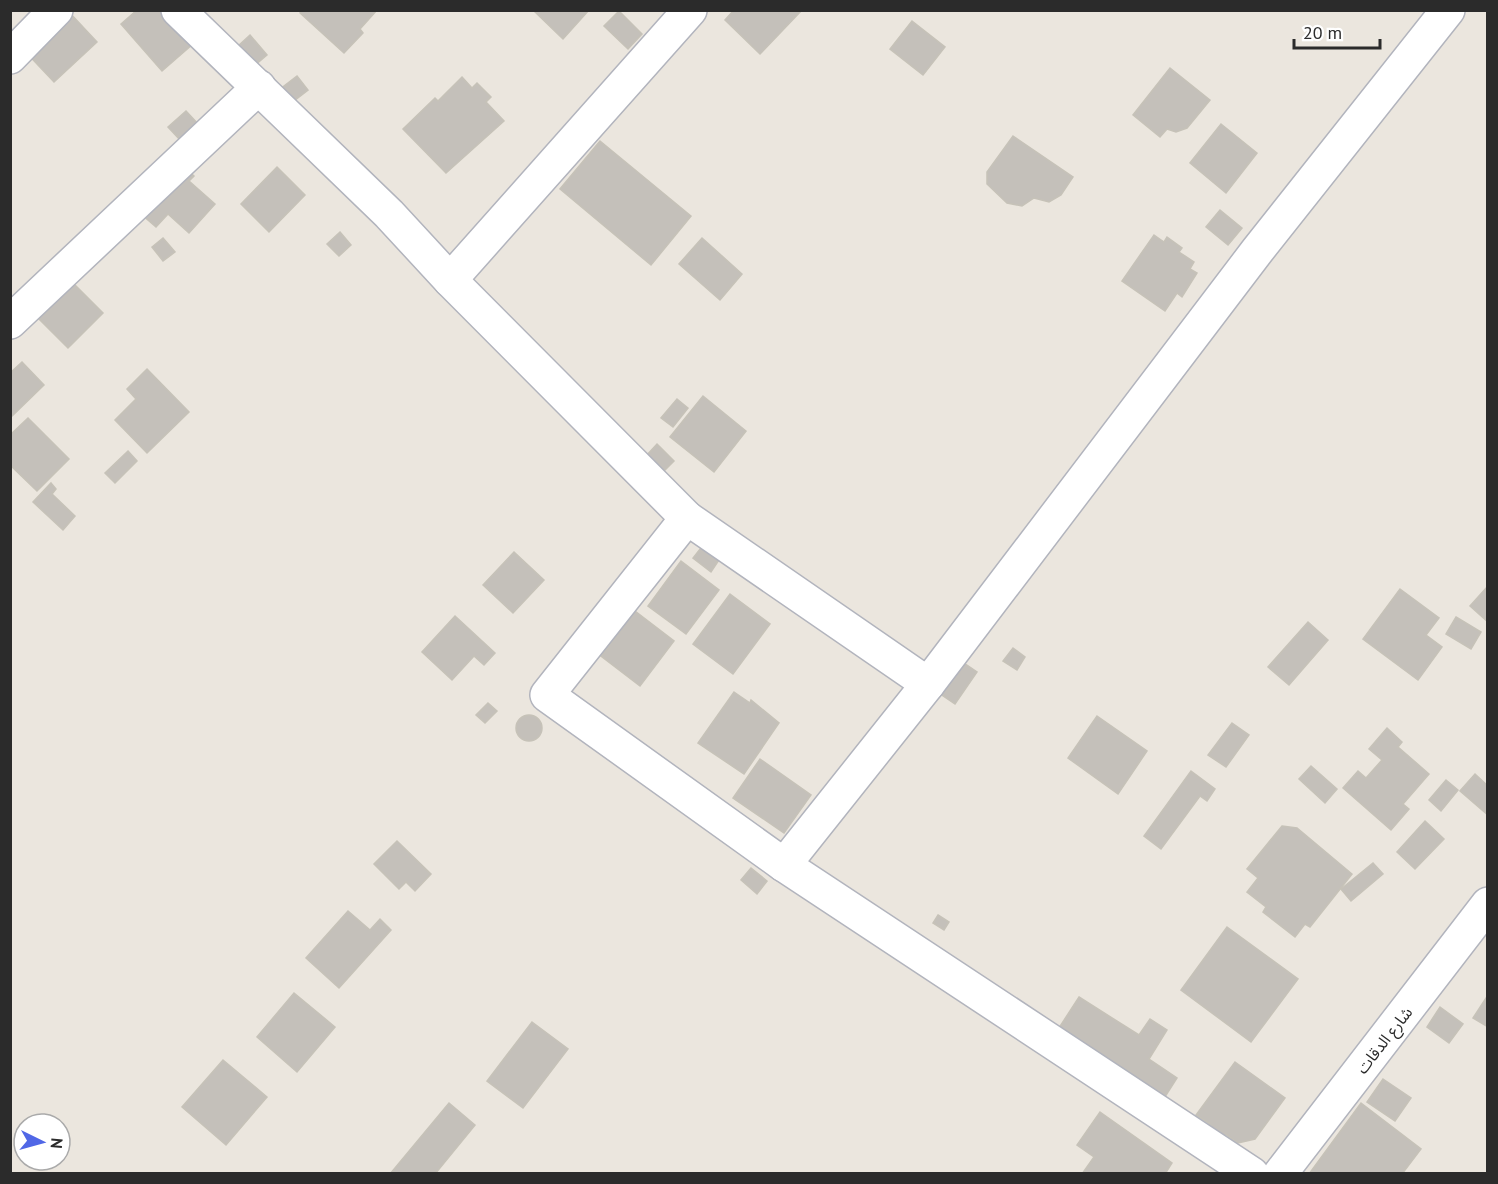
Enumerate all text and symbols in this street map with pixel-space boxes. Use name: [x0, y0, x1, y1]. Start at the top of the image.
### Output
scale bar: [1294, 12, 1380, 50]
text: 20 m: [1303, 21, 1342, 44]
street label: شارع الدقات: [1352, 1002, 1419, 1079]
north arrow: [12, 1112, 72, 1172]
text: N: [47, 1137, 67, 1149]

